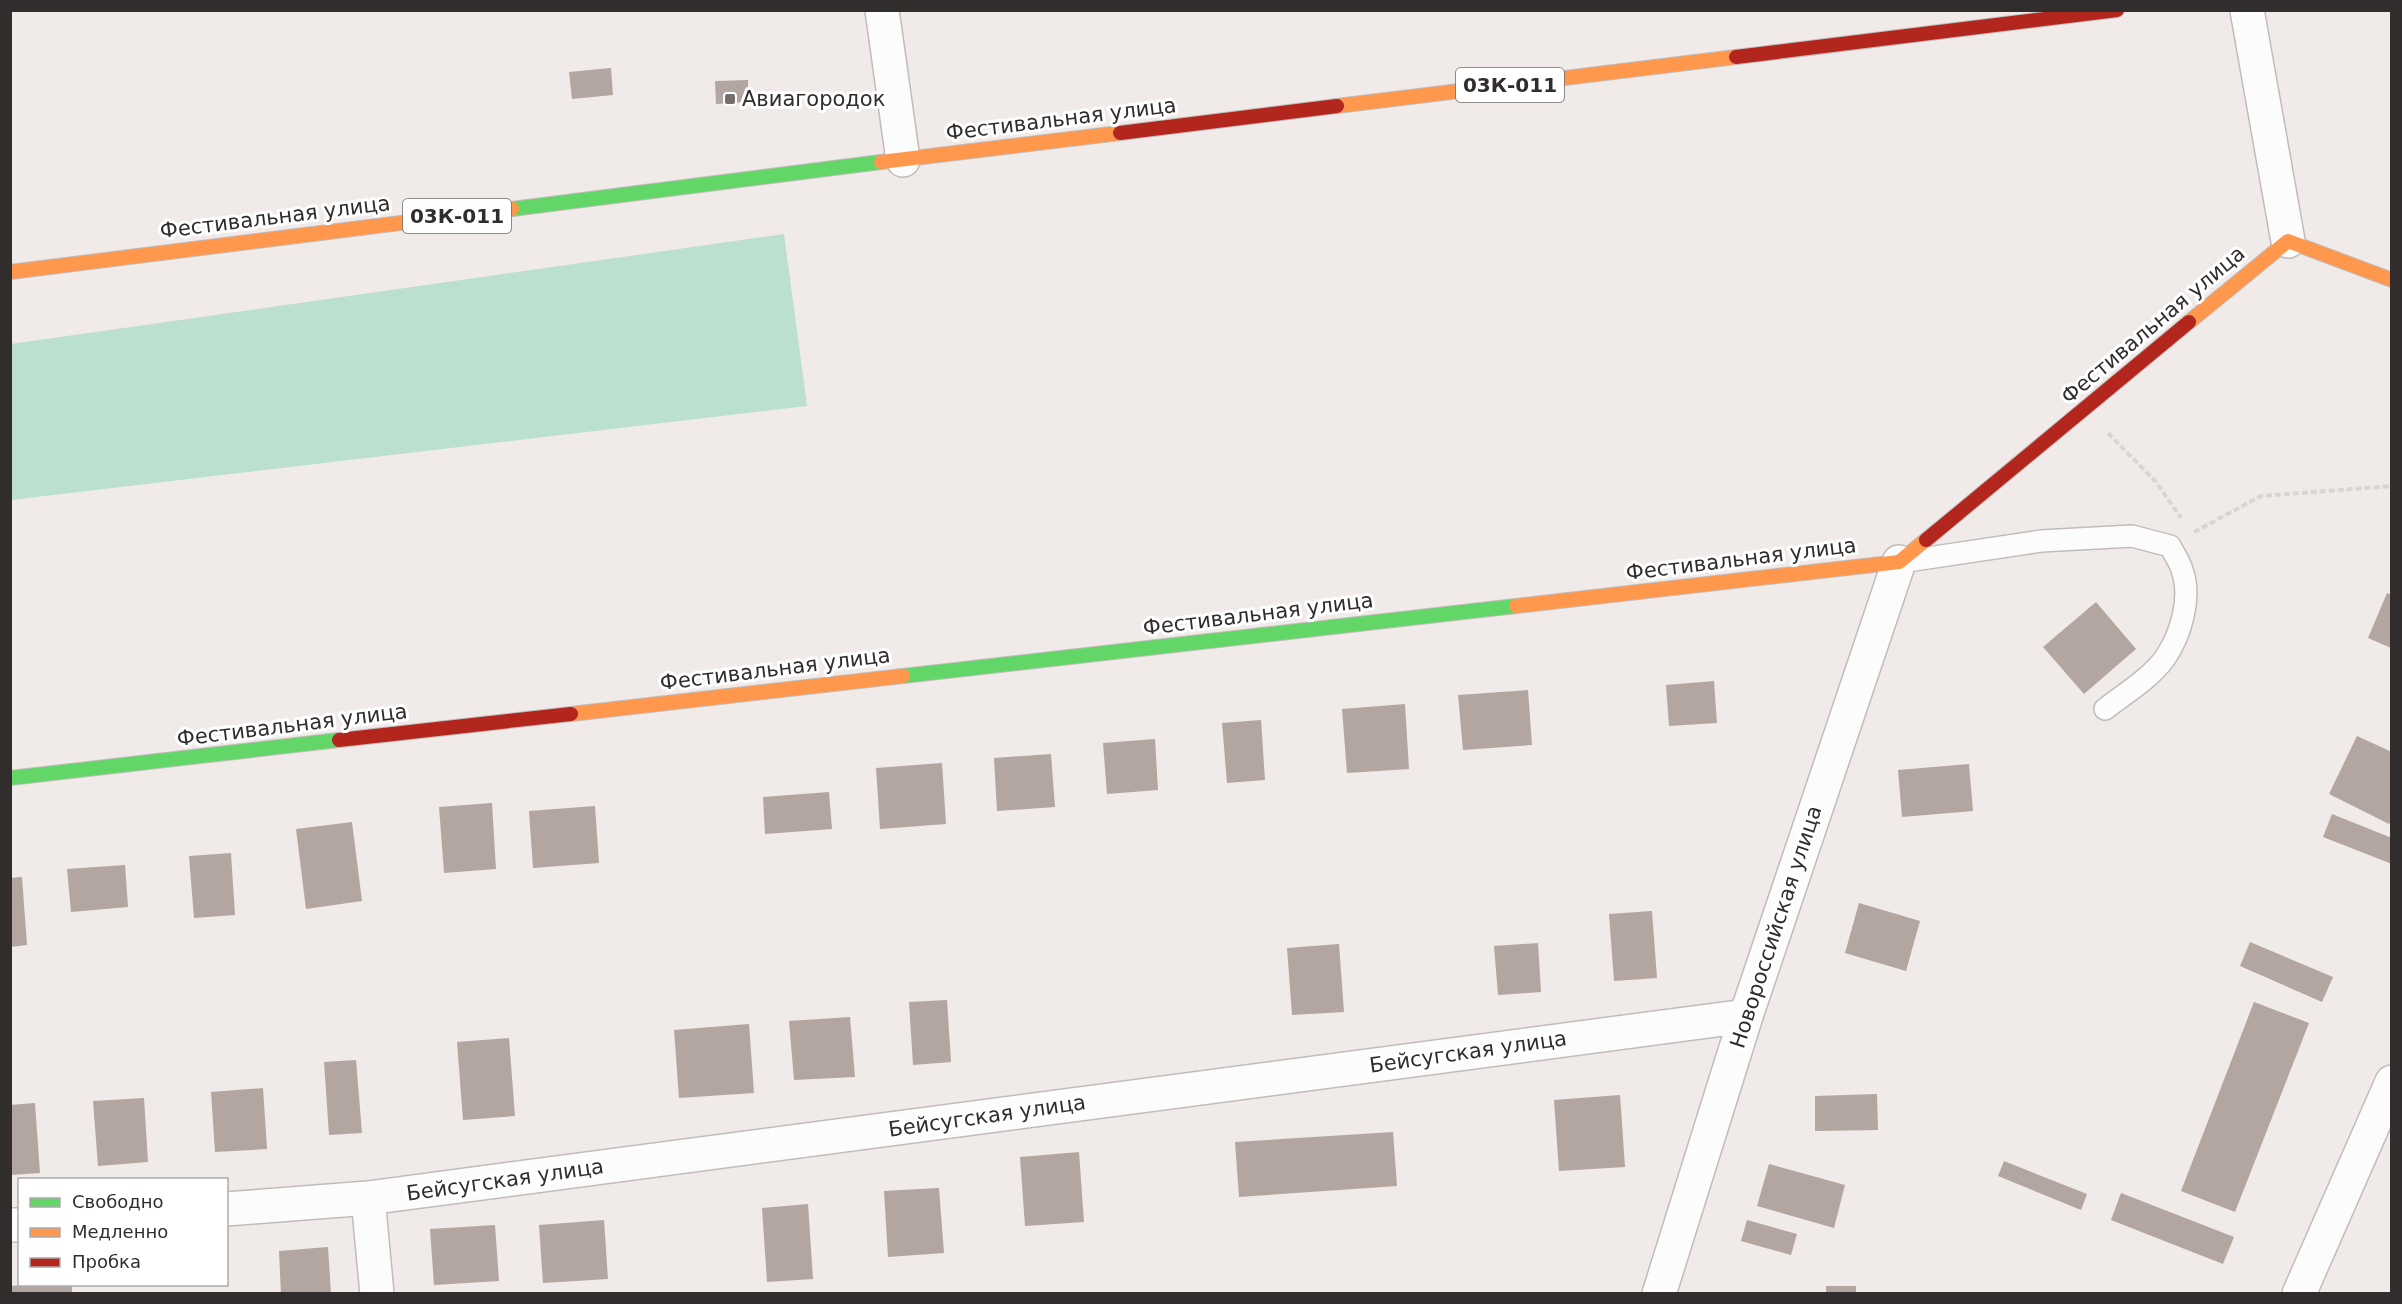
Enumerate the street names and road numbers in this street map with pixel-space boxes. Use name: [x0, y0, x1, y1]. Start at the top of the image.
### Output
road number: 03К-011: [1456, 68, 1564, 102]
street label: Фестивальная улица: [944, 93, 1178, 145]
street label: Фестивальная улица: [158, 191, 392, 243]
road number: 03К-011: [403, 199, 511, 233]
street label: Фестивальная улица: [2056, 241, 2250, 409]
street label: Фестивальная улица: [1624, 533, 1858, 585]
street label: Фестивальная улица: [1141, 588, 1375, 640]
street label: Фестивальная улица: [658, 643, 892, 695]
street label: Фестивальная улица: [175, 699, 409, 751]
street label: Новороссийская улица: [1725, 803, 1827, 1051]
street label: Бейсугская улица: [1368, 1026, 1568, 1078]
street label: Бейсугская улица: [887, 1090, 1087, 1142]
street label: Бейсугская улица: [405, 1154, 605, 1206]

